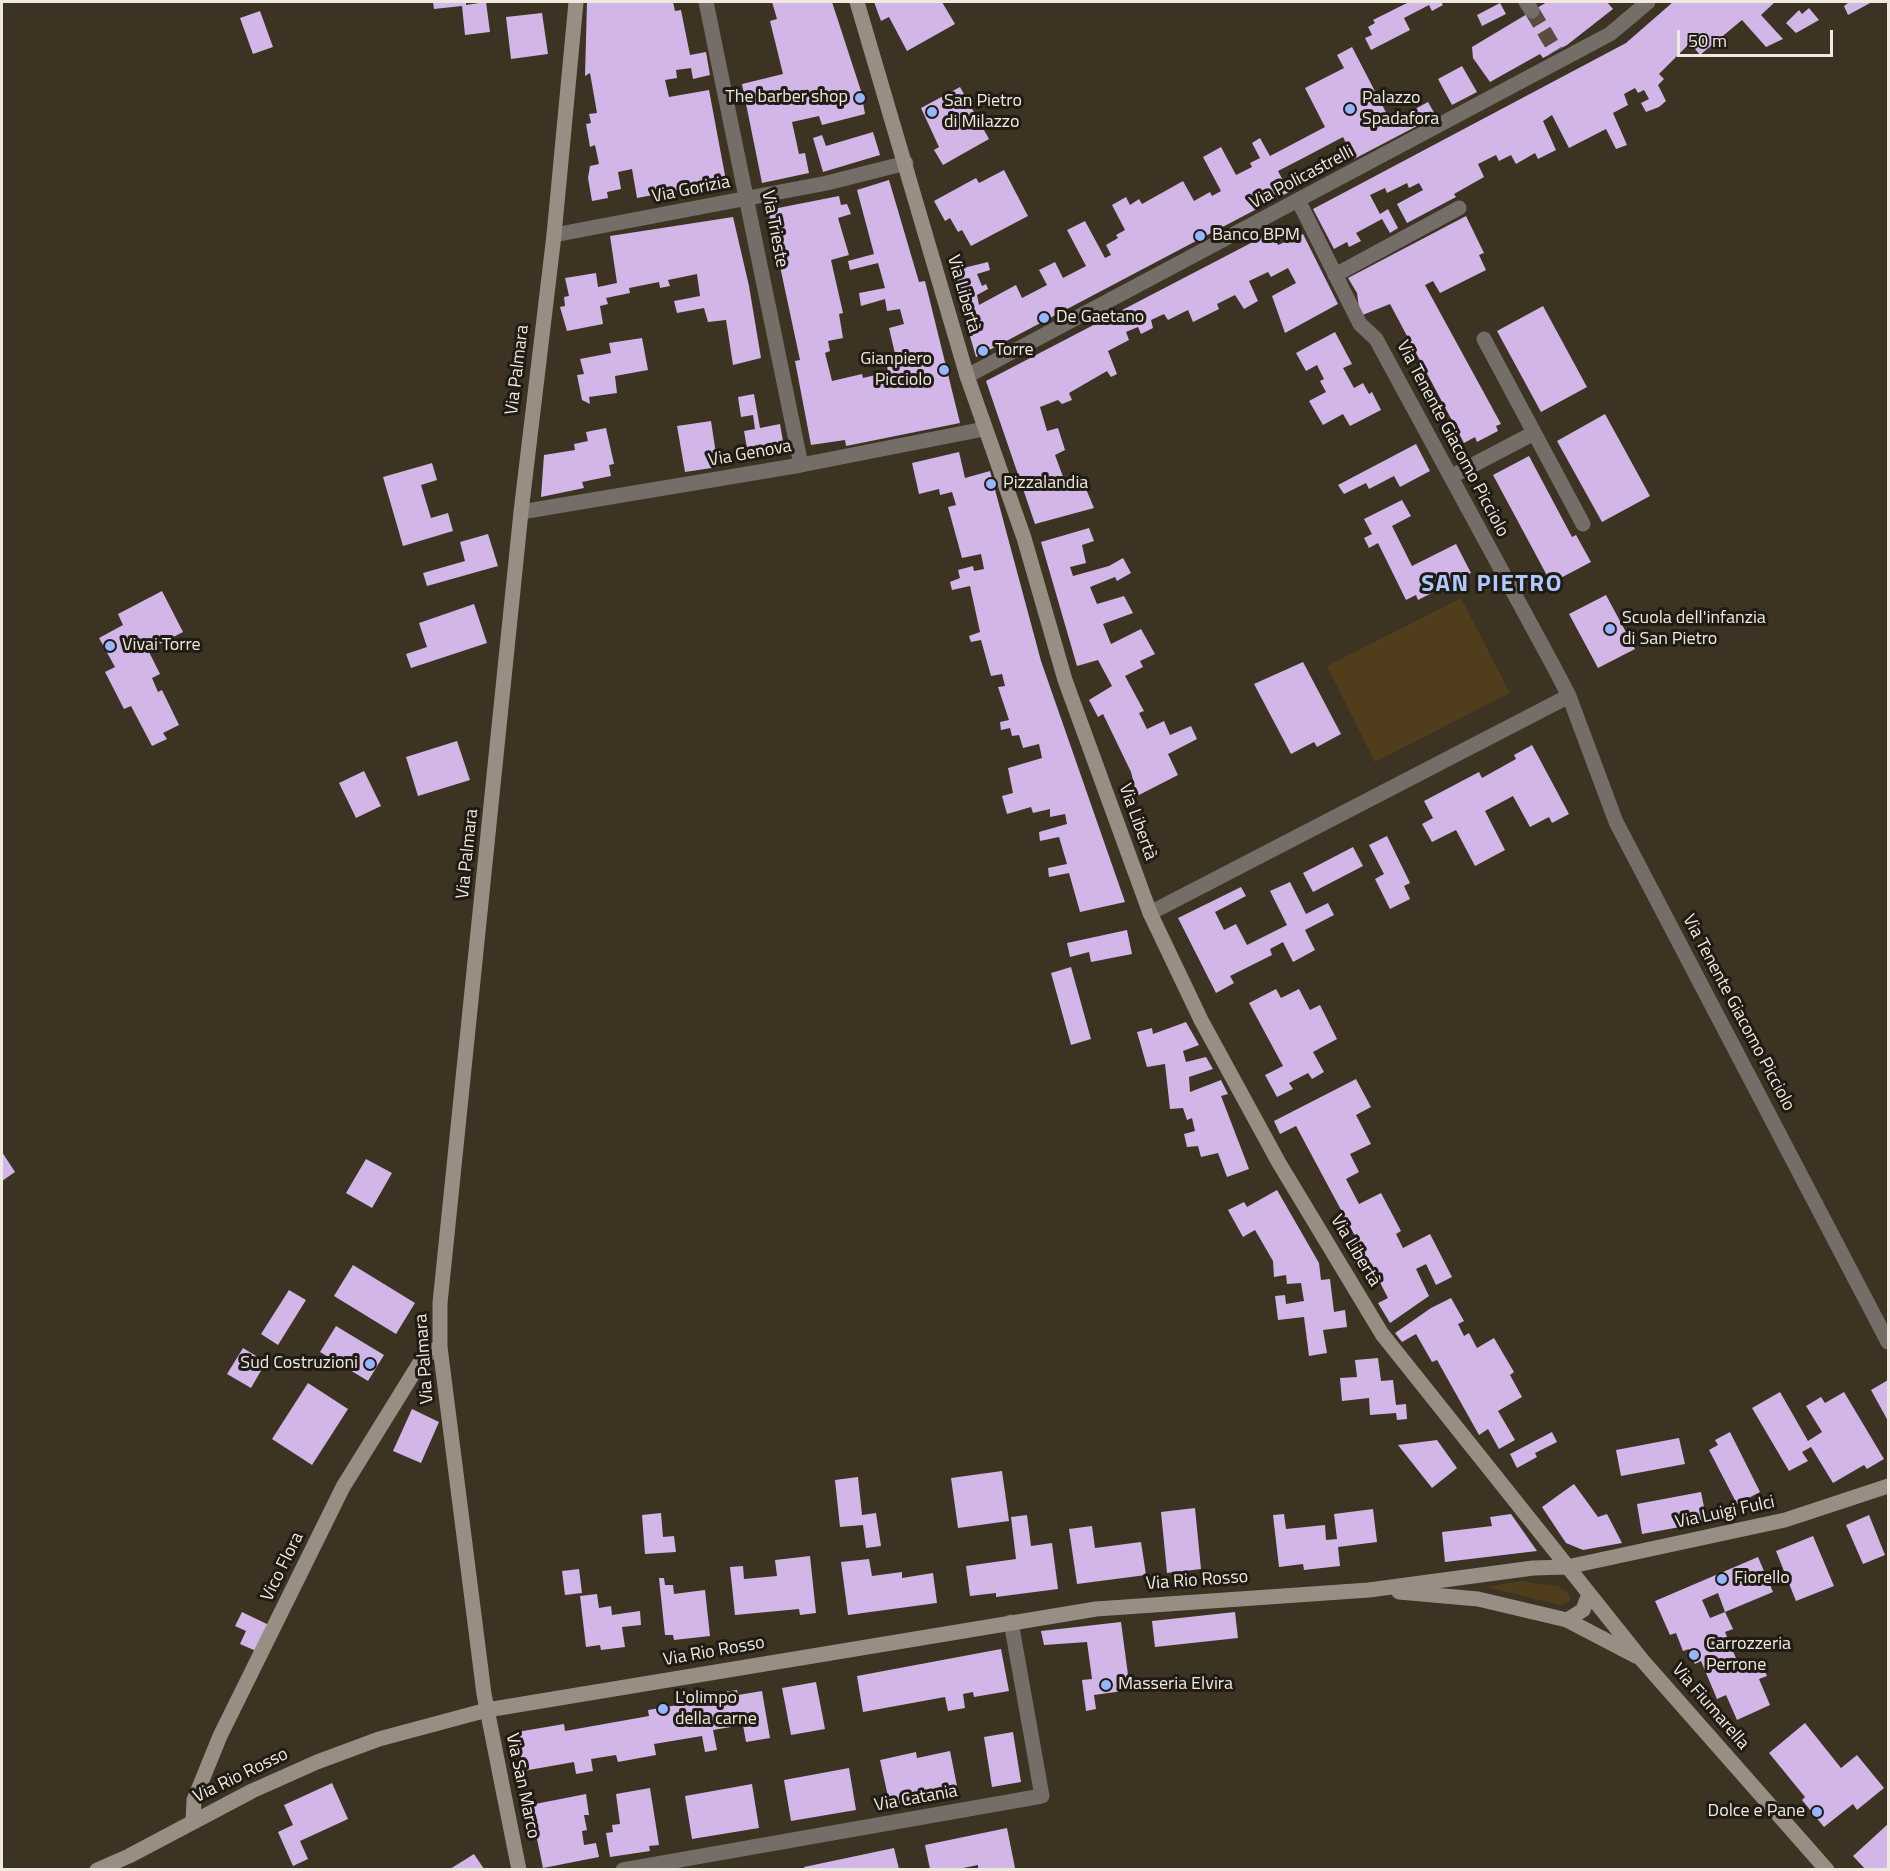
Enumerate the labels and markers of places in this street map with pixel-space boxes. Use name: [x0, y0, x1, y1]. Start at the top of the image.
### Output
place label: The barber shop: [725, 87, 848, 109]
place label: Palazzo Spadafora: [1362, 88, 1439, 130]
marker: The barber shop: [853, 91, 867, 105]
place label: San Pietro di Milazzo: [944, 91, 1022, 134]
marker: Palazzo Spadafora: [1343, 102, 1357, 116]
marker: San Pietro di Milazzo: [925, 105, 939, 119]
place label: Banco BPM: [1212, 225, 1300, 247]
marker: Banco BPM: [1193, 229, 1207, 243]
place label: De Gaetano: [1056, 307, 1144, 329]
marker: De Gaetano: [1037, 311, 1051, 325]
place label: Torre: [995, 340, 1034, 362]
marker: Torre: [976, 344, 990, 358]
place label: Gianpiero Picciolo: [860, 349, 932, 392]
marker: Gianpiero Picciolo: [937, 363, 951, 377]
place label: Pizzalandia: [1003, 473, 1088, 495]
marker: Pizzalandia: [984, 477, 998, 491]
place label: Scuola dell'infanzia di San Pietro: [1622, 608, 1766, 650]
marker: Scuola dell'infanzia di San Pietro: [1603, 622, 1617, 636]
place label: Vivai Torre: [122, 635, 201, 657]
marker: Vivai Torre: [103, 639, 117, 653]
place label: Sud Costruzioni: [240, 1353, 358, 1375]
marker: Sud Costruzioni: [363, 1357, 377, 1371]
place label: Fiorello: [1734, 1568, 1790, 1590]
marker: Fiorello: [1715, 1572, 1729, 1586]
place label: Carrozzeria Perrone: [1706, 1634, 1791, 1676]
marker: Carrozzeria Perrone: [1687, 1648, 1701, 1662]
place label: Masseria Elvira: [1118, 1674, 1233, 1696]
marker: Masseria Elvira: [1099, 1678, 1113, 1692]
place label: L'olimpo della carne: [675, 1688, 757, 1730]
marker: L'olimpo della carne: [656, 1702, 670, 1716]
place label: Dolce e Pane: [1708, 1801, 1805, 1823]
marker: Dolce e Pane: [1810, 1805, 1824, 1819]

